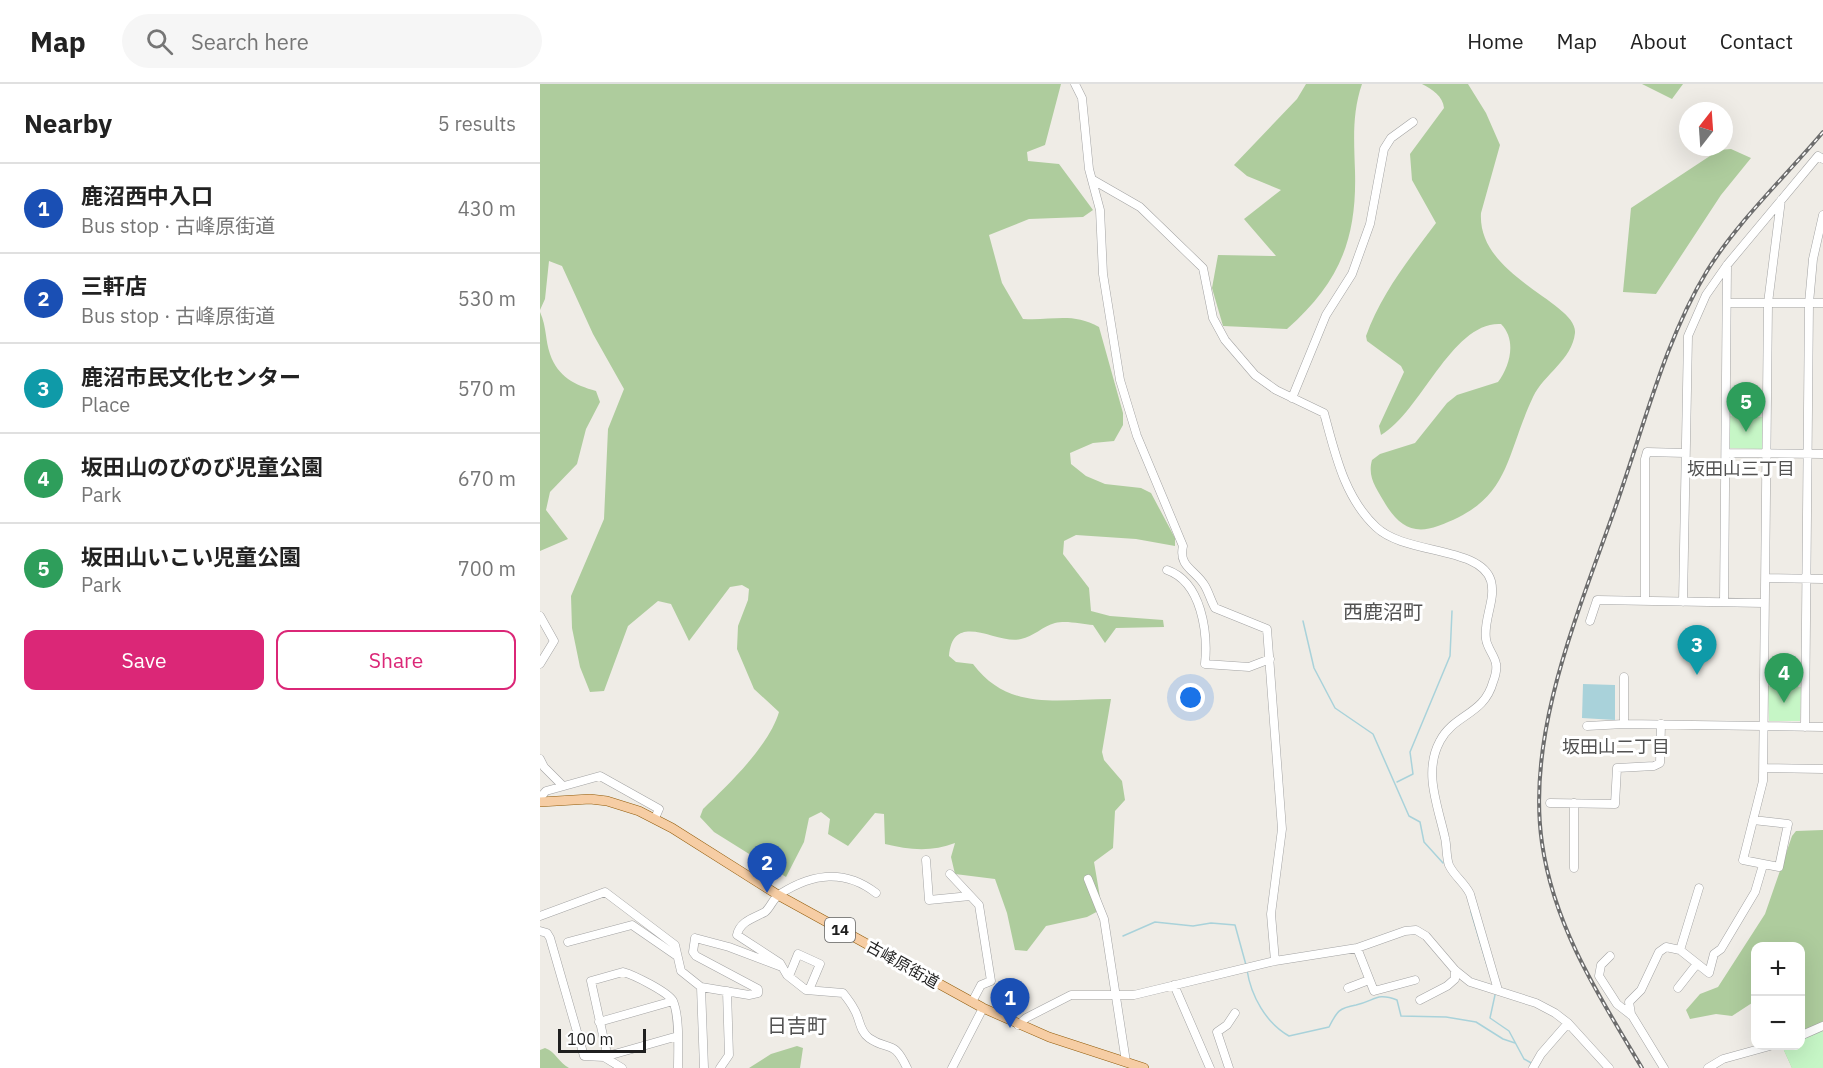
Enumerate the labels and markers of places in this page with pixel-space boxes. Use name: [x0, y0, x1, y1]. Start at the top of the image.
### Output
pin: 5: [1726, 382, 1766, 432]
pin: 3: [1678, 626, 1716, 675]
pin: 4: [1764, 654, 1804, 703]
pin: 2: [748, 844, 786, 893]
pin: 1: [990, 978, 1030, 1028]

